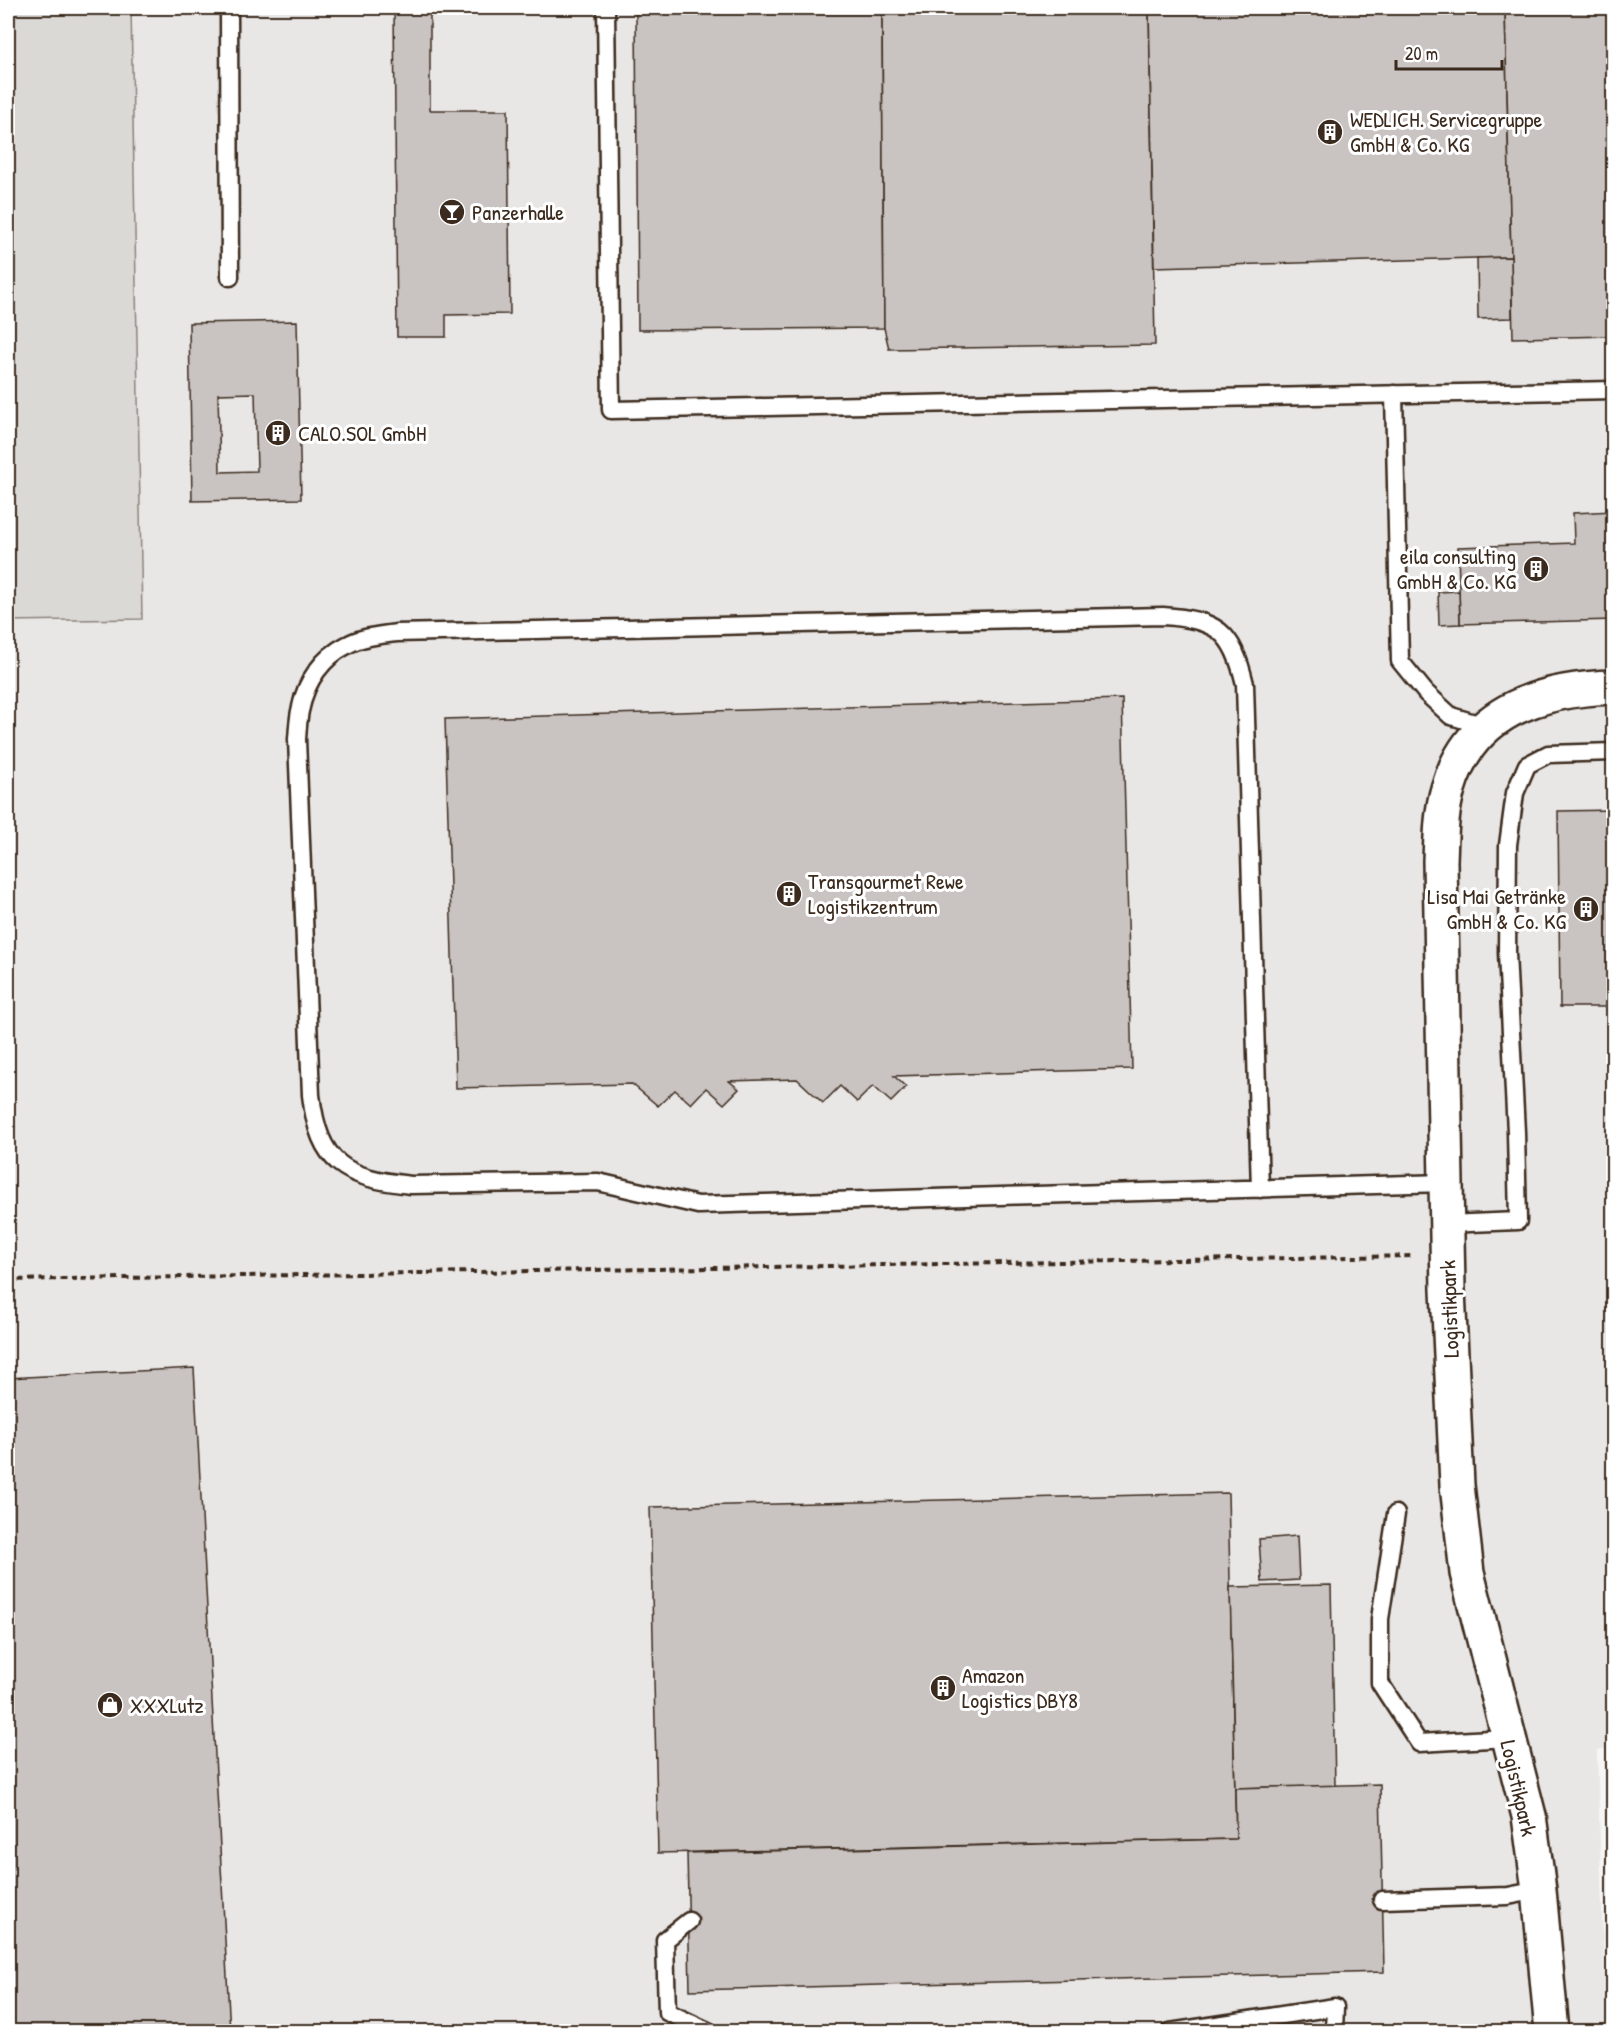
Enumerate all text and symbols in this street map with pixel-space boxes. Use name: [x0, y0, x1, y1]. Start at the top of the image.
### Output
scale bar: [1396, 33, 1502, 71]
text: 20 m: [1405, 41, 1438, 66]
place label: WEDLICH. Servicegruppe GmbH & Co. KG: [1350, 104, 1542, 159]
building icon: WEDLICH. Servicegruppe GmbH & Co. KG: [1315, 117, 1345, 147]
bar icon: Panzerhalle: [437, 197, 467, 227]
place label: Panzerhalle: [472, 197, 564, 227]
building icon: CALO.SOL GmbH: [263, 418, 293, 448]
place label: CALO.SOL GmbH: [298, 418, 426, 448]
place label: eila consulting GmbH & Co. KG: [1397, 541, 1516, 596]
building icon: eila consulting GmbH & Co. KG: [1521, 554, 1551, 584]
place label: Transgourmet Rewe Logistikzentrum: [808, 866, 964, 921]
building icon: Transgourmet Rewe Logistikzentrum: [774, 879, 804, 909]
place label: Lisa Mai Getränke GmbH & Co. KG: [1427, 881, 1566, 936]
building icon: Lisa Mai Getränke GmbH & Co. KG: [1571, 894, 1601, 924]
street label: Logistikpark: [1432, 1260, 1466, 1358]
place label: Amazon Logistics DBY8: [962, 1660, 1078, 1715]
building icon: Amazon Logistics DBY8: [928, 1673, 958, 1703]
shop icon: XXXLutz: [95, 1690, 125, 1720]
place label: XXXLutz: [130, 1690, 204, 1720]
street label: Logistikpark: [1493, 1737, 1545, 1839]

